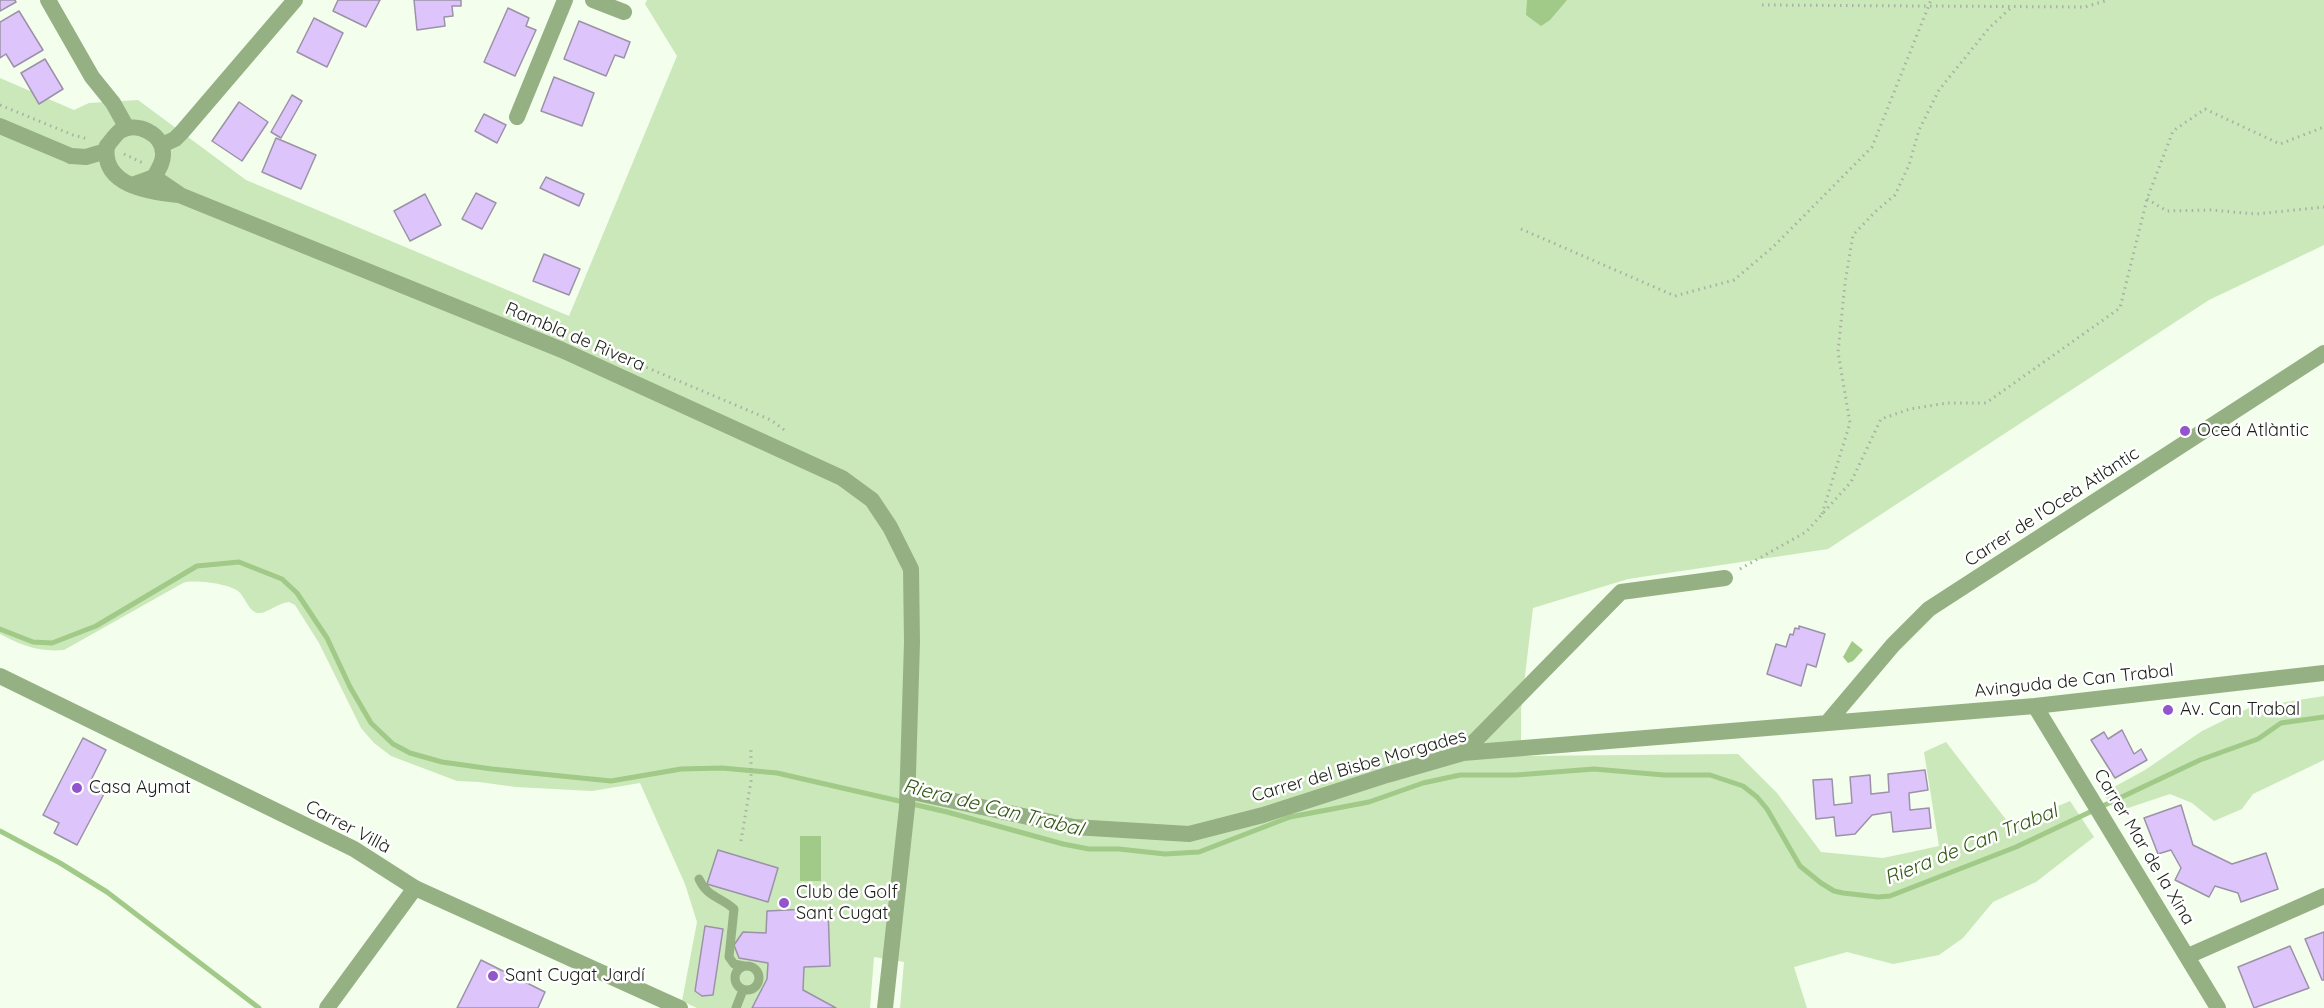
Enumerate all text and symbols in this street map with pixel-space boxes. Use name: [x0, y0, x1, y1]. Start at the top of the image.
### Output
street label: Rambla de Rivera: [502, 298, 648, 376]
place label: Oceá Atlàntic: [2197, 420, 2309, 442]
marker: Oceá Atlàntic: [2178, 424, 2192, 438]
street label: Carrer de l'Oceà Atlàntic: [1961, 443, 2143, 571]
street label: Avinguda de Can Trabal: [1973, 660, 2175, 702]
place label: Av. Can Trabal: [2180, 699, 2300, 721]
marker: Av. Can Trabal: [2161, 703, 2175, 717]
street label: Carrer del Bisbe Morgades: [1249, 725, 1469, 807]
street label: Carrer Mar de la Xina: [2089, 765, 2199, 929]
water label: Riera de Can Trabal: [901, 774, 1085, 842]
place label: Casa Aymat: [89, 777, 191, 799]
marker: Casa Aymat: [70, 781, 84, 795]
street label: Carrer Villà: [302, 796, 394, 858]
water label: Riera de Can Trabal: [1881, 799, 2061, 891]
place label: Club de Golf Sant Cugat: [796, 882, 898, 924]
marker: Club de Golf Sant Cugat: [777, 896, 791, 910]
place label: Sant Cugat Jardí: [505, 965, 645, 987]
marker: Sant Cugat Jardí: [486, 969, 500, 983]

